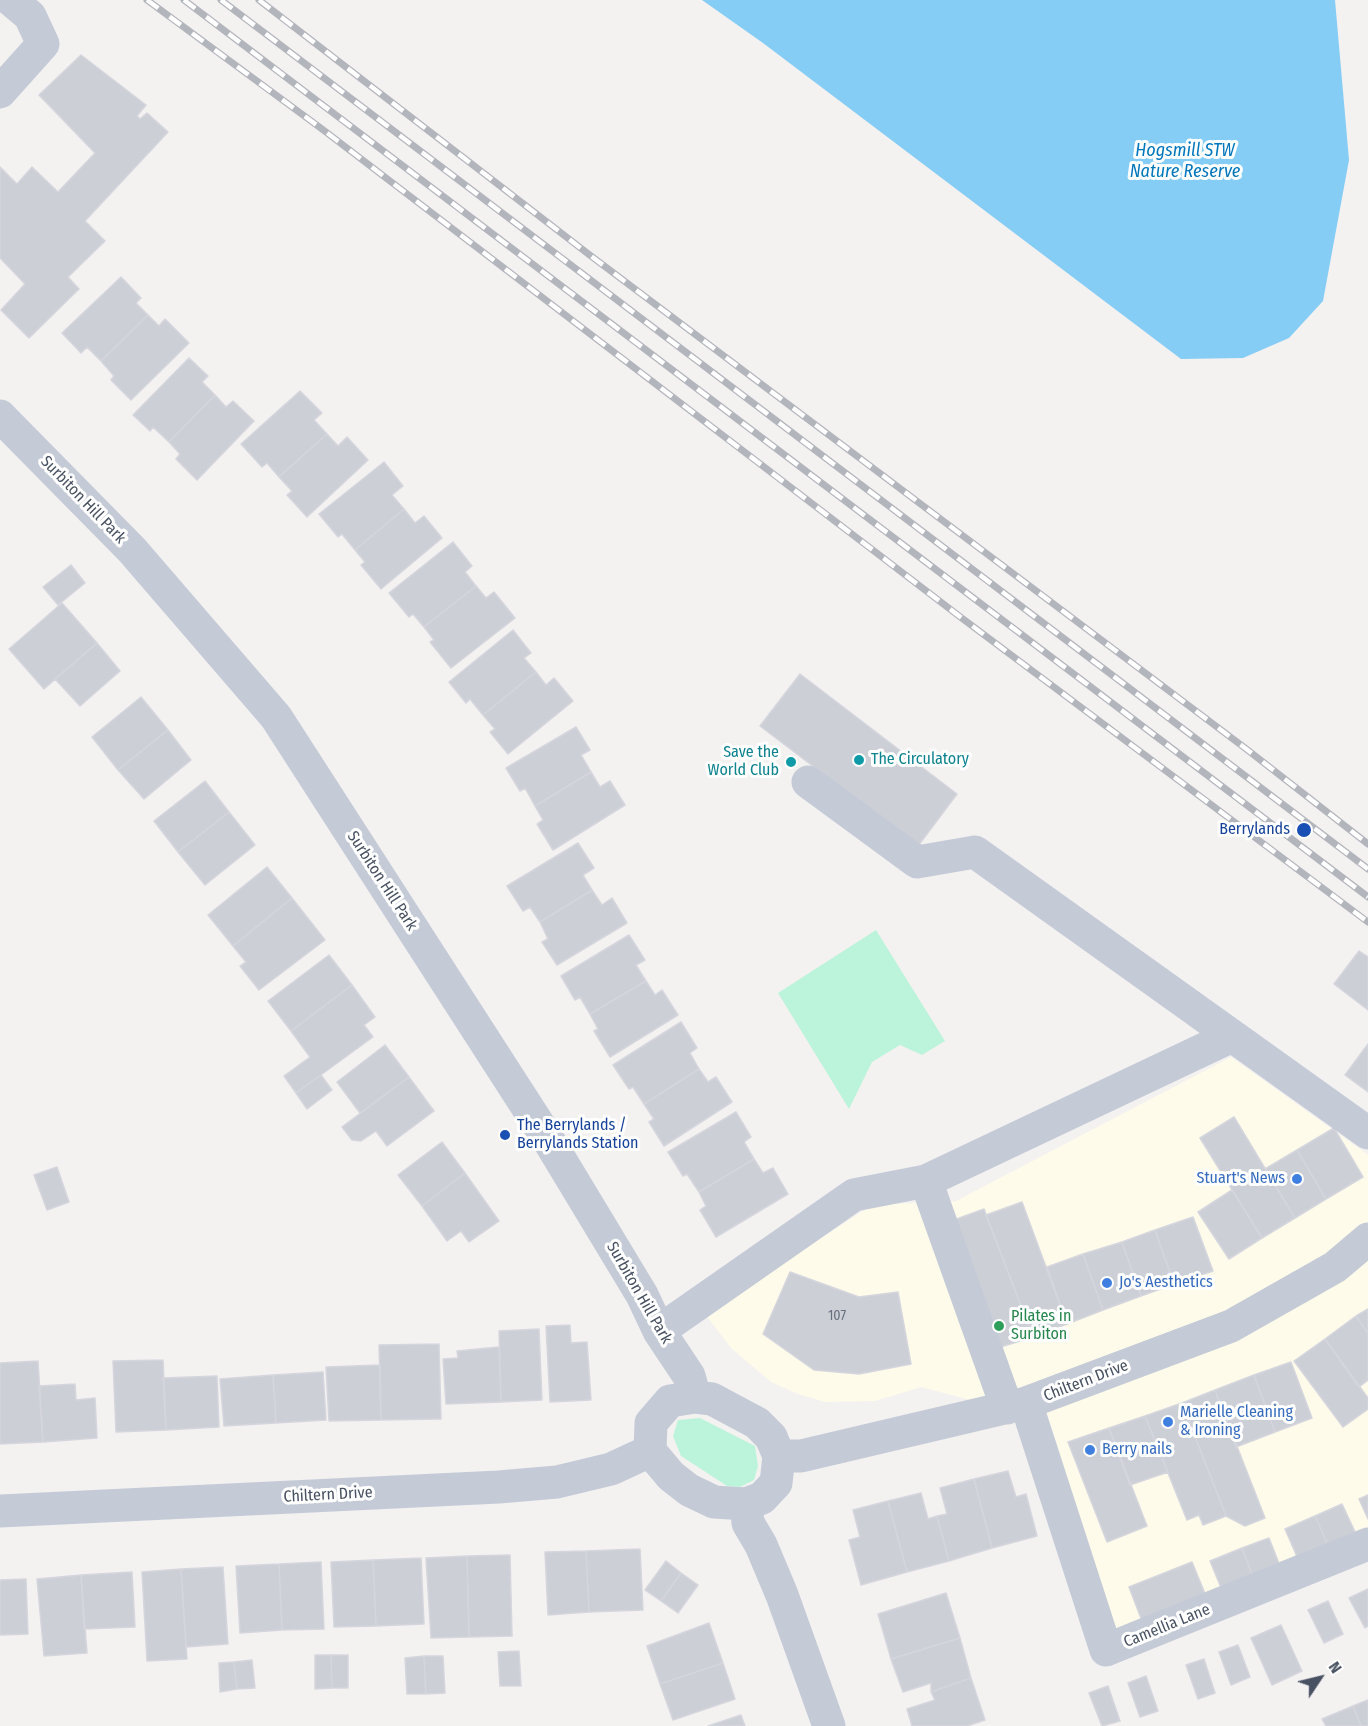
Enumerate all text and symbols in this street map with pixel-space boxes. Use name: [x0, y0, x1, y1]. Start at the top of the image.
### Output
water label: Hogsmill STW Nature Reserve: [1130, 140, 1240, 182]
street label: Surbiton Hill Park: [36, 452, 130, 548]
place label: Save the World Club: [708, 743, 779, 781]
place label: The Circulatory: [871, 750, 969, 770]
marker: The Circulatory: [852, 753, 866, 767]
marker: Save the World Club: [784, 755, 798, 769]
place label: Berrylands: [1219, 820, 1290, 840]
marker: Berrylands: [1295, 821, 1313, 839]
street label: Surbiton Hill Park: [343, 828, 421, 934]
place label: The Berrylands / Berrylands Station: [517, 1116, 639, 1154]
marker: The Berrylands / Berrylands Station: [498, 1128, 512, 1142]
place label: Stuart's News: [1196, 1169, 1285, 1189]
marker: Stuart's News: [1290, 1172, 1304, 1186]
street label: Surbiton Hill Park: [602, 1239, 676, 1347]
place label: Jo's Aesthetics: [1119, 1273, 1213, 1293]
marker: Jo's Aesthetics: [1100, 1276, 1114, 1290]
place label: Pilates in Surbiton: [1011, 1307, 1071, 1345]
house number: 107: [828, 1308, 846, 1324]
marker: Pilates in Surbiton: [992, 1319, 1006, 1333]
street label: Chiltern Drive: [1041, 1356, 1131, 1406]
place label: Marielle Cleaning & Ironing: [1180, 1403, 1293, 1441]
marker: Marielle Cleaning & Ironing: [1161, 1415, 1175, 1429]
place label: Berry nails: [1102, 1440, 1172, 1460]
marker: Berry nails: [1083, 1443, 1097, 1457]
street label: Chiltern Drive: [283, 1483, 373, 1507]
street label: Camellia Lane: [1121, 1600, 1213, 1652]
north arrow: [1290, 1648, 1350, 1708]
text: N: [1325, 1658, 1346, 1677]

